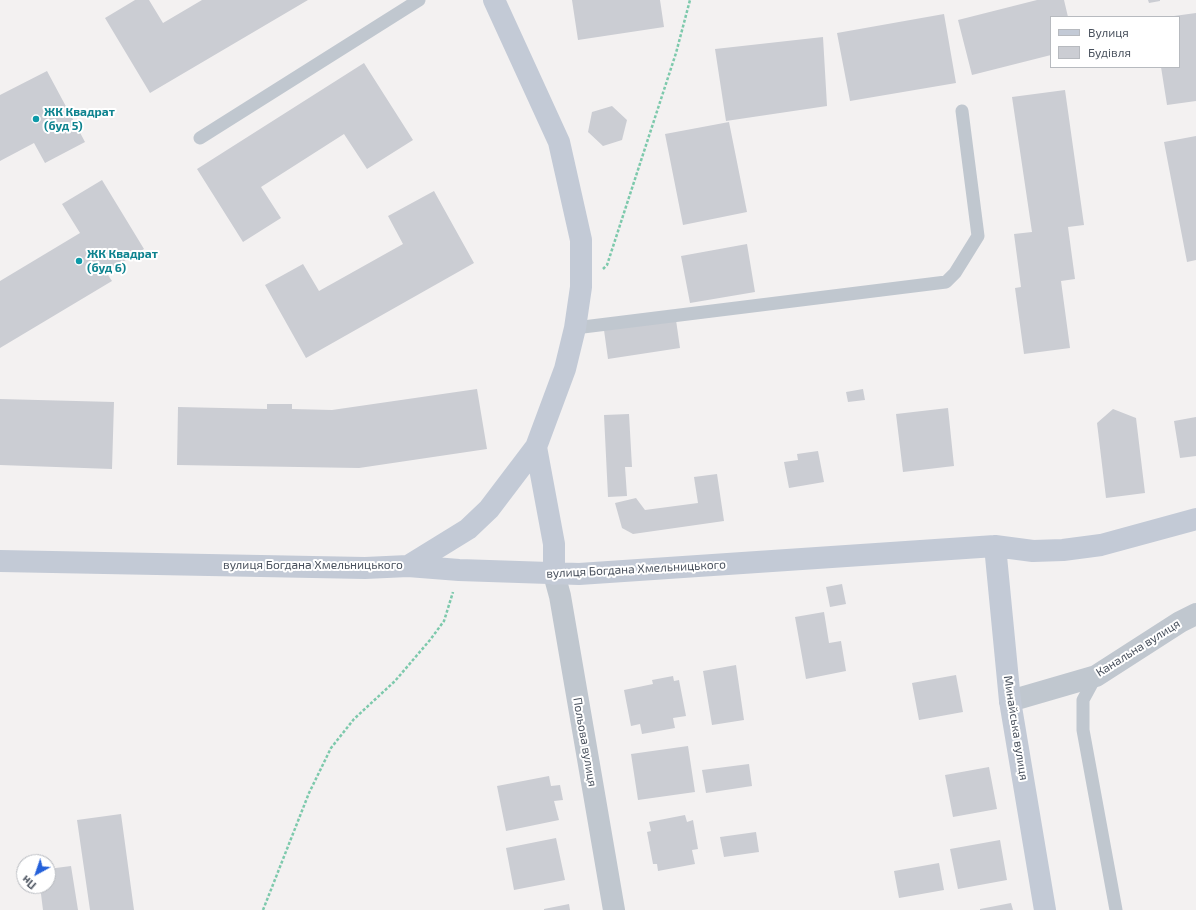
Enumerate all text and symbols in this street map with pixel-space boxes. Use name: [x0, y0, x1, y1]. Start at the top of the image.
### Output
legend: [1050, 16, 1180, 68]
text: Вулиця: [1088, 25, 1129, 39]
text: Будівля: [1088, 45, 1131, 59]
place label: ЖК Квадрат (буд 5): [44, 105, 115, 133]
marker: ЖК Квадрат (буд 5): [31, 114, 41, 124]
place label: ЖК Квадрат (буд 6): [87, 247, 158, 275]
marker: ЖК Квадрат (буд 6): [74, 256, 84, 266]
street label: вулиця Богдана Хмельницького: [546, 557, 726, 581]
street label: вулиця Богдана Хмельницького: [223, 558, 403, 572]
street label: Канальна вулиця: [1093, 616, 1183, 680]
street label: Минайська вулиця: [1001, 675, 1031, 781]
street label: Польова вулиця: [570, 696, 600, 788]
north arrow: [16, 854, 56, 894]
text: Пн: [19, 873, 38, 892]

